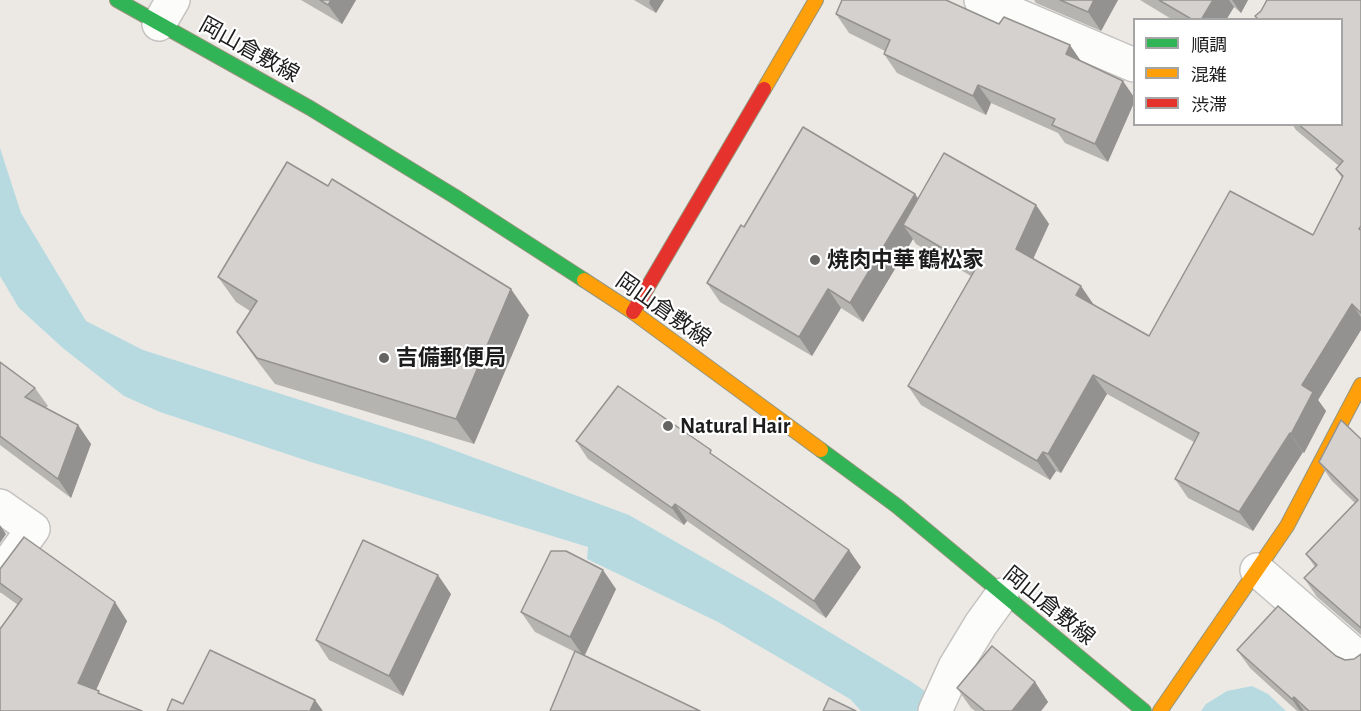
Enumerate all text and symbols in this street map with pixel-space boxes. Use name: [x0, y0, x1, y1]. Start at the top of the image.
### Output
street label: 岡山倉敷線: [194, 12, 304, 88]
legend: [1133, 18, 1343, 126]
text: 順調: [1191, 37, 1227, 55]
text: 混雑: [1191, 67, 1227, 85]
text: 渋滞: [1191, 97, 1227, 115]
place label: 焼肉中華 鶴松家: [827, 247, 984, 273]
marker: 焼肉中華 鶴松家: [808, 253, 822, 267]
street label: 岡山倉敷線: [610, 268, 716, 352]
place label: 吉備郵便局: [396, 345, 506, 371]
marker: 吉備郵便局: [377, 351, 391, 365]
place label: Natural Hair: [680, 413, 790, 439]
marker: Natural Hair: [661, 419, 675, 433]
street label: 岡山倉敷線: [998, 561, 1100, 651]

